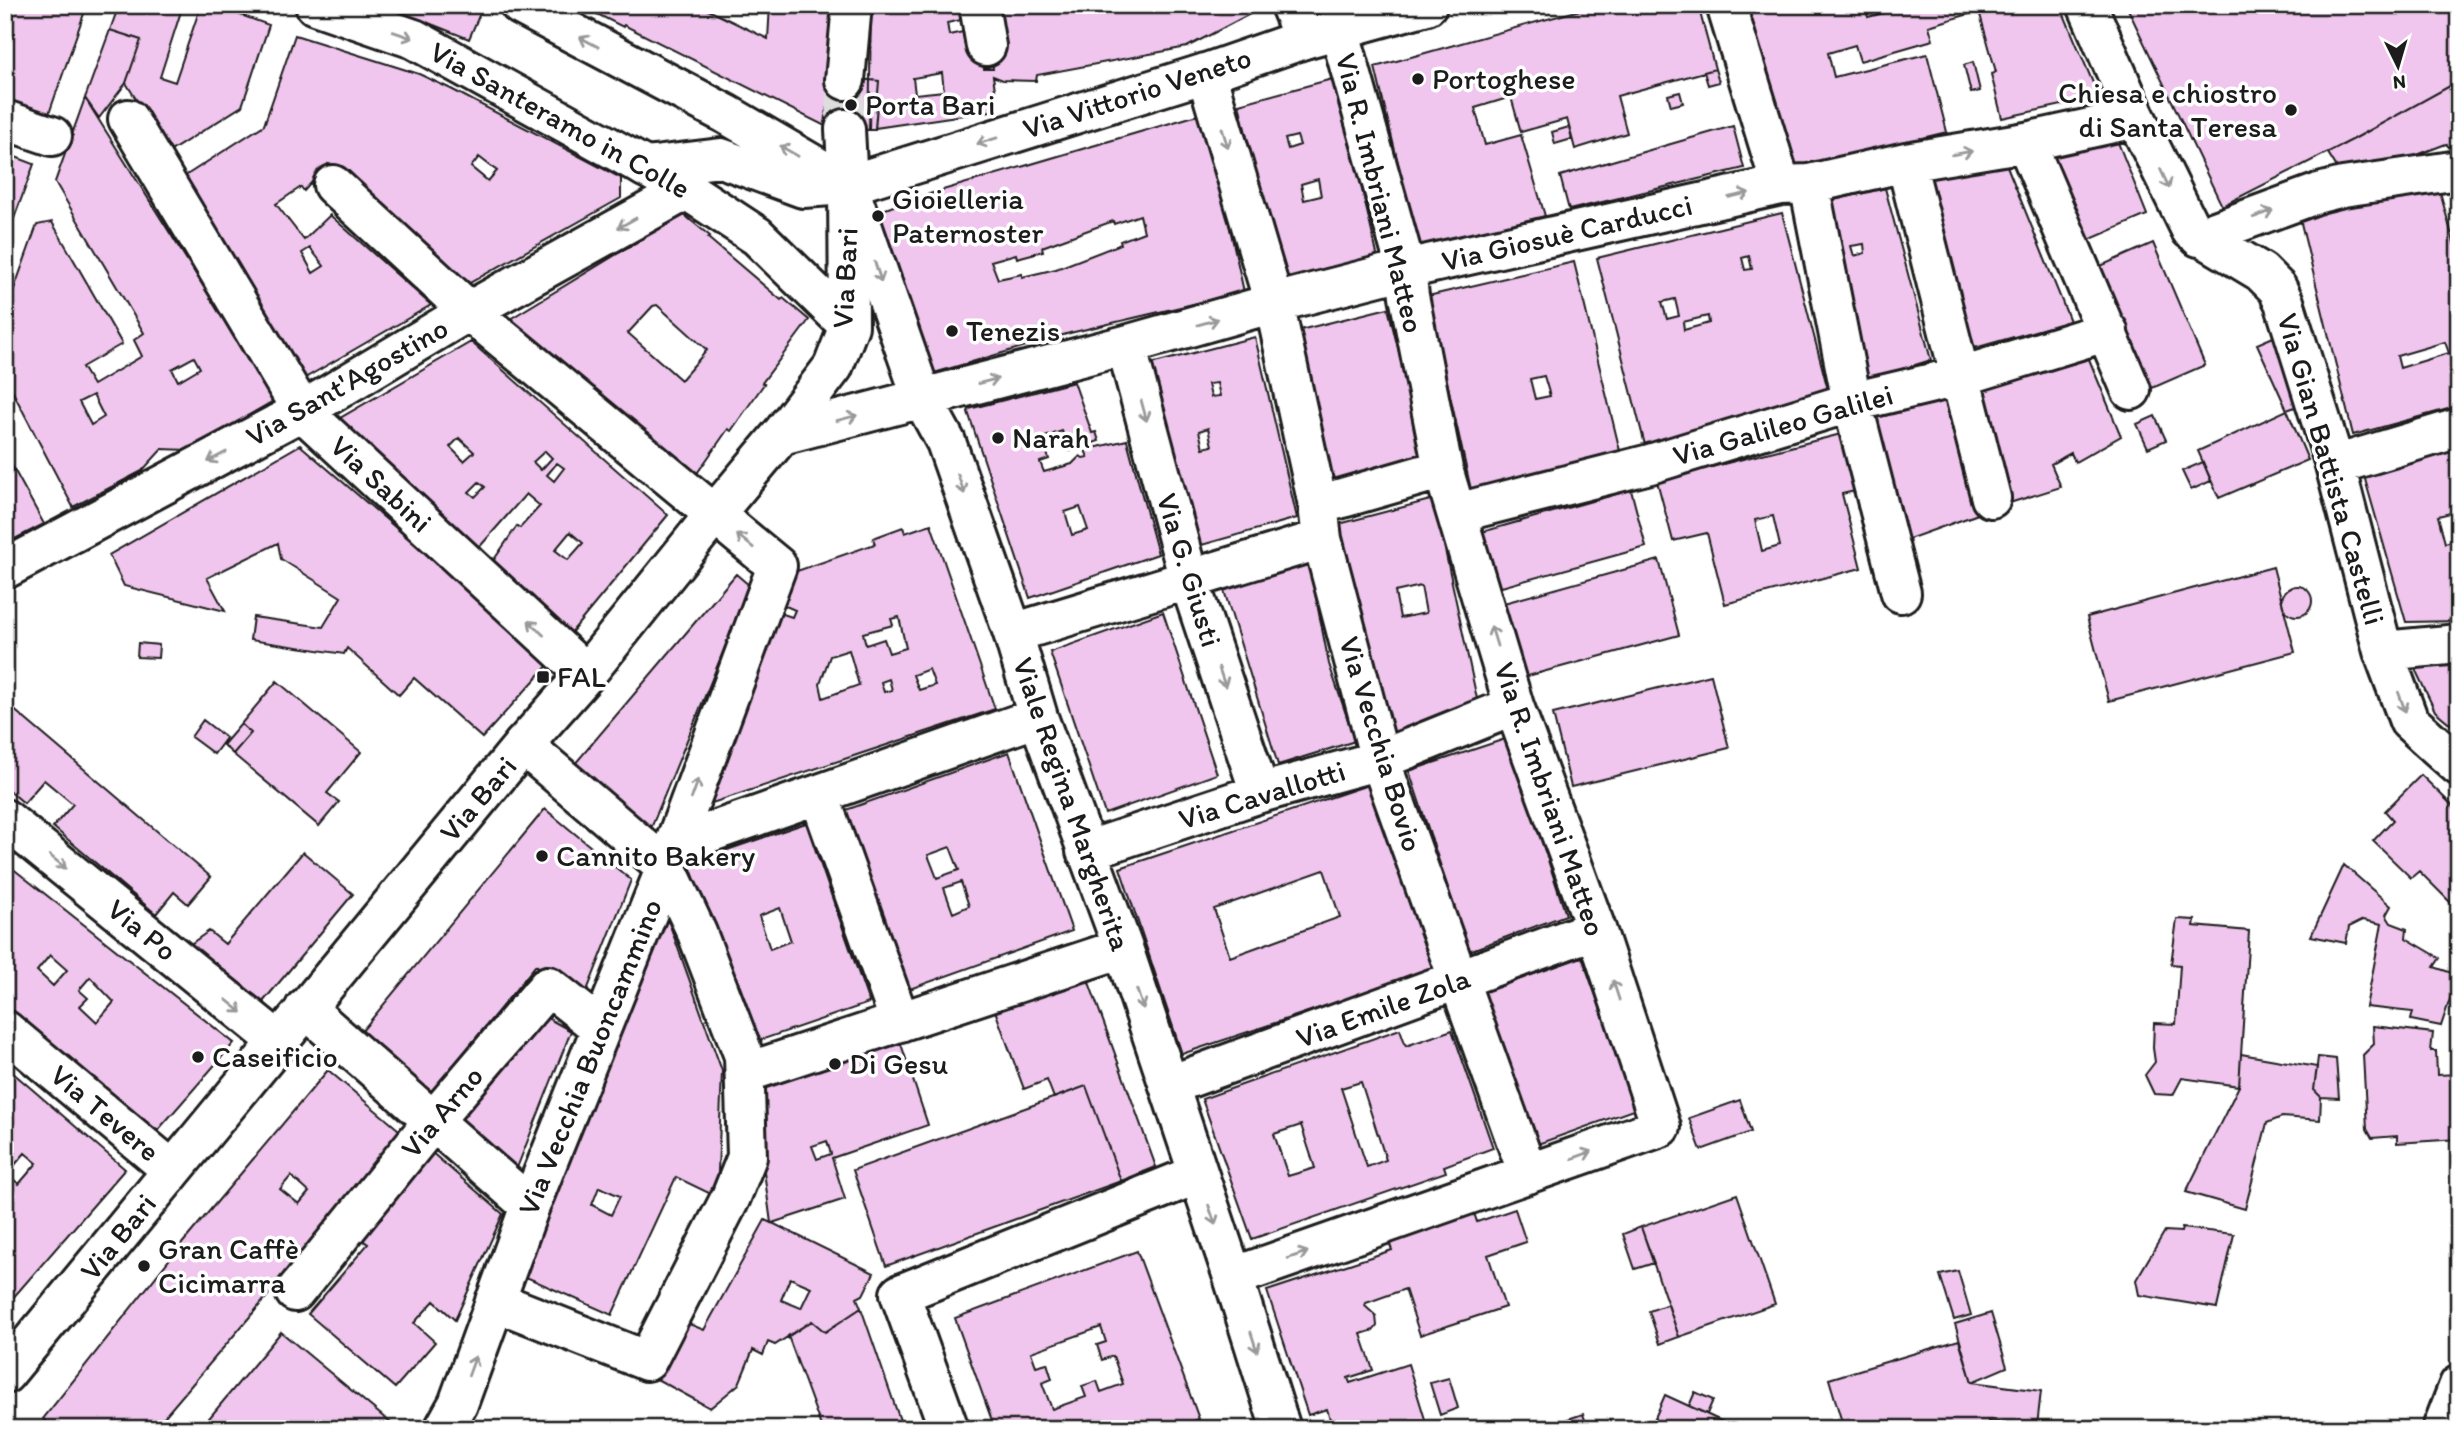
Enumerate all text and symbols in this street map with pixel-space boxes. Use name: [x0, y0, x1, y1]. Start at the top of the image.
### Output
one-way arrow: [392, 30, 414, 42]
north arrow: [2362, 32, 2432, 102]
street label: Via Santeramo in Colle: [424, 33, 697, 207]
one-way arrow: [579, 35, 600, 48]
street label: Via Vittorio Veneto: [1018, 38, 1256, 147]
street label: Via R. Imbriani Matteo: [1328, 49, 1433, 337]
place label: Portoghese: [1432, 60, 1576, 97]
text: N: [2392, 70, 2407, 94]
marker: Portoghese: [1410, 71, 1426, 87]
place label: Chiesa e chiostro di Santa Teresa: [2058, 74, 2277, 145]
place label: Porta Bari: [865, 86, 995, 123]
marker: Porta Bari: [843, 97, 859, 113]
marker: Chiesa e chiostro di Santa Teresa: [2283, 102, 2299, 118]
one-way arrow: [1220, 127, 1233, 149]
one-way arrow: [976, 135, 998, 148]
one-way arrow: [779, 144, 800, 157]
one-way arrow: [1950, 146, 1973, 159]
one-way arrow: [2159, 168, 2173, 189]
place label: Gioielleria Paternoster: [892, 180, 1044, 251]
street label: Via Giosuè Carducci: [1438, 186, 1696, 279]
one-way arrow: [1727, 188, 1750, 201]
one-way arrow: [2252, 206, 2274, 219]
marker: Gioielleria Paternoster: [870, 208, 886, 224]
one-way arrow: [618, 216, 638, 230]
street label: Via Bari: [823, 227, 866, 329]
one-way arrow: [873, 261, 885, 283]
street label: Via Sant'Agostino: [239, 309, 455, 454]
street label: Via Gian Battista Castelli: [2269, 309, 2394, 629]
place label: Tenezis: [966, 312, 1060, 349]
one-way arrow: [1196, 315, 1219, 328]
marker: Tenezis: [944, 323, 960, 339]
one-way arrow: [976, 374, 999, 387]
street label: Via Galileo Galilei: [1669, 375, 1897, 474]
one-way arrow: [1138, 399, 1151, 422]
one-way arrow: [835, 411, 858, 424]
place label: Narah: [1012, 419, 1090, 456]
street label: Via Sabini: [323, 427, 440, 540]
marker: Narah: [990, 430, 1006, 446]
one-way arrow: [207, 450, 228, 464]
one-way arrow: [956, 472, 968, 494]
street label: Via G. Giusti: [1149, 488, 1230, 651]
one-way arrow: [736, 533, 754, 548]
one-way arrow: [528, 619, 545, 636]
one-way arrow: [1486, 626, 1499, 648]
street label: Via Vecchia Bovio: [1331, 632, 1432, 856]
street label: Viale Regina Margherita: [1005, 652, 1140, 956]
street label: Via R. Imbriani Matteo: [1486, 657, 1615, 941]
place label: FAL: [557, 658, 606, 695]
one-way arrow: [1216, 665, 1229, 687]
marker: FAL: [535, 669, 551, 685]
one-way arrow: [2397, 691, 2409, 713]
street label: Via Bari: [431, 748, 524, 849]
street label: Via Cavallotti: [1174, 752, 1350, 837]
one-way arrow: [690, 778, 702, 800]
place label: Cannito Bakery: [556, 837, 755, 874]
marker: Cannito Bakery: [534, 848, 550, 864]
one-way arrow: [49, 854, 67, 869]
street label: Via Po: [100, 890, 185, 969]
street label: Via Vecchia Buoncammino: [509, 893, 670, 1220]
street label: Via Emile Zola: [1291, 959, 1475, 1056]
one-way arrow: [1609, 980, 1621, 1002]
one-way arrow: [1135, 988, 1147, 1010]
one-way arrow: [225, 998, 243, 1013]
place label: Caseificio: [212, 1038, 338, 1075]
place label: Di Gesu: [849, 1045, 949, 1082]
marker: Caseificio: [190, 1049, 206, 1065]
street label: Via Tevere: [43, 1056, 168, 1169]
marker: Di Gesu: [827, 1056, 843, 1072]
street label: Via Arno: [392, 1058, 491, 1165]
one-way arrow: [1570, 1148, 1592, 1160]
street label: Via Bari: [71, 1186, 164, 1288]
one-way arrow: [1206, 1204, 1219, 1226]
place label: Gran Caffè Cicimarra: [158, 1230, 299, 1301]
one-way arrow: [1286, 1247, 1308, 1260]
marker: Gran Caffè Cicimarra: [136, 1258, 152, 1274]
one-way arrow: [1248, 1331, 1261, 1353]
one-way arrow: [466, 1356, 479, 1378]

